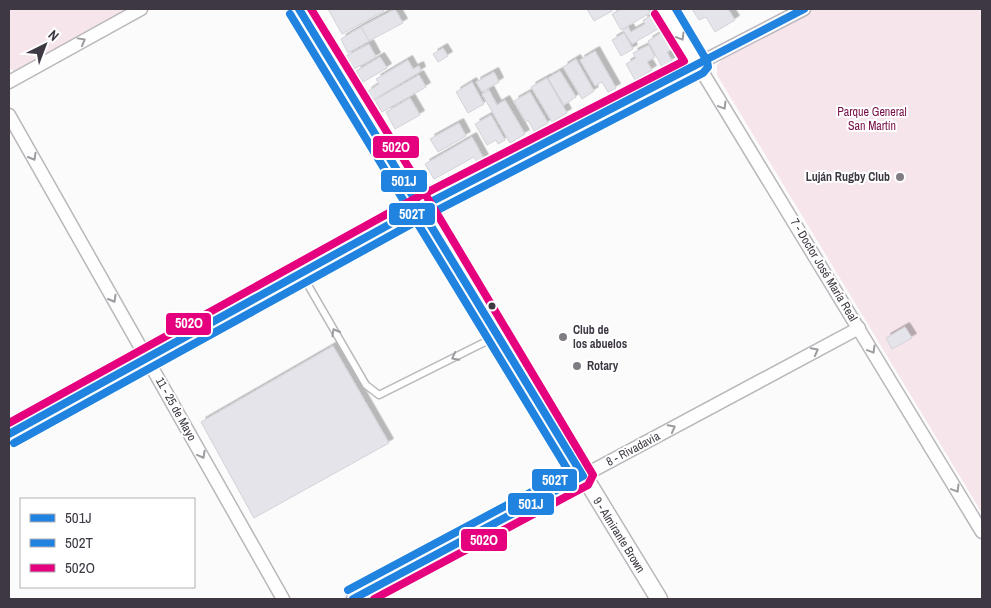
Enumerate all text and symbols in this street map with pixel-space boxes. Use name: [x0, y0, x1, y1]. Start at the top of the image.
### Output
north arrow: [20, 20, 70, 70]
text: N: [45, 26, 63, 45]
one-way arrow: [675, 31, 685, 40]
one-way arrow: [77, 38, 86, 48]
one-way arrow: [717, 101, 727, 110]
park label: Parque General San Martín: [837, 104, 907, 134]
line badge: 502O: [372, 135, 420, 159]
text: 502O: [382, 138, 410, 156]
one-way arrow: [27, 152, 37, 161]
line badge: 501J: [380, 169, 428, 193]
place label: Luján Rugby Club: [806, 169, 890, 185]
marker: Luján Rugby Club: [894, 171, 906, 183]
text: 501J: [391, 172, 417, 190]
line badge: 502T: [388, 202, 436, 226]
text: 502T: [399, 205, 425, 223]
street label: 7 - Doctor José María Real: [787, 215, 861, 325]
one-way arrow: [107, 293, 117, 302]
unlabelled marker: [487, 301, 497, 311]
line badge: 502O: [165, 312, 212, 336]
text: 502O: [175, 314, 203, 332]
place label: Club de los abuelos: [573, 322, 628, 352]
one-way arrow: [331, 328, 341, 337]
marker: Club de los abuelos: [557, 331, 569, 343]
one-way arrow: [866, 344, 875, 353]
one-way arrow: [810, 347, 819, 357]
one-way arrow: [451, 351, 460, 361]
place label: Rotary: [587, 358, 619, 374]
marker: Rotary: [571, 360, 583, 372]
street label: 11 - 25 de Mayo: [152, 374, 200, 444]
one-way arrow: [667, 424, 676, 434]
street label: 8 - Rivadavia: [603, 428, 663, 470]
one-way arrow: [196, 450, 206, 459]
line badge: 502T: [531, 468, 578, 492]
text: 502T: [542, 471, 568, 489]
one-way arrow: [949, 483, 959, 492]
line badge: 501J: [507, 492, 555, 516]
street label: 9 - Almirante Brown: [589, 494, 649, 576]
text: 501J: [518, 495, 544, 513]
legend: [20, 498, 195, 588]
text: 501J: [65, 507, 92, 528]
line badge: 502O: [460, 528, 508, 552]
text: 502O: [470, 531, 498, 549]
text: 502T: [65, 532, 94, 553]
text: 502O: [65, 557, 95, 578]

